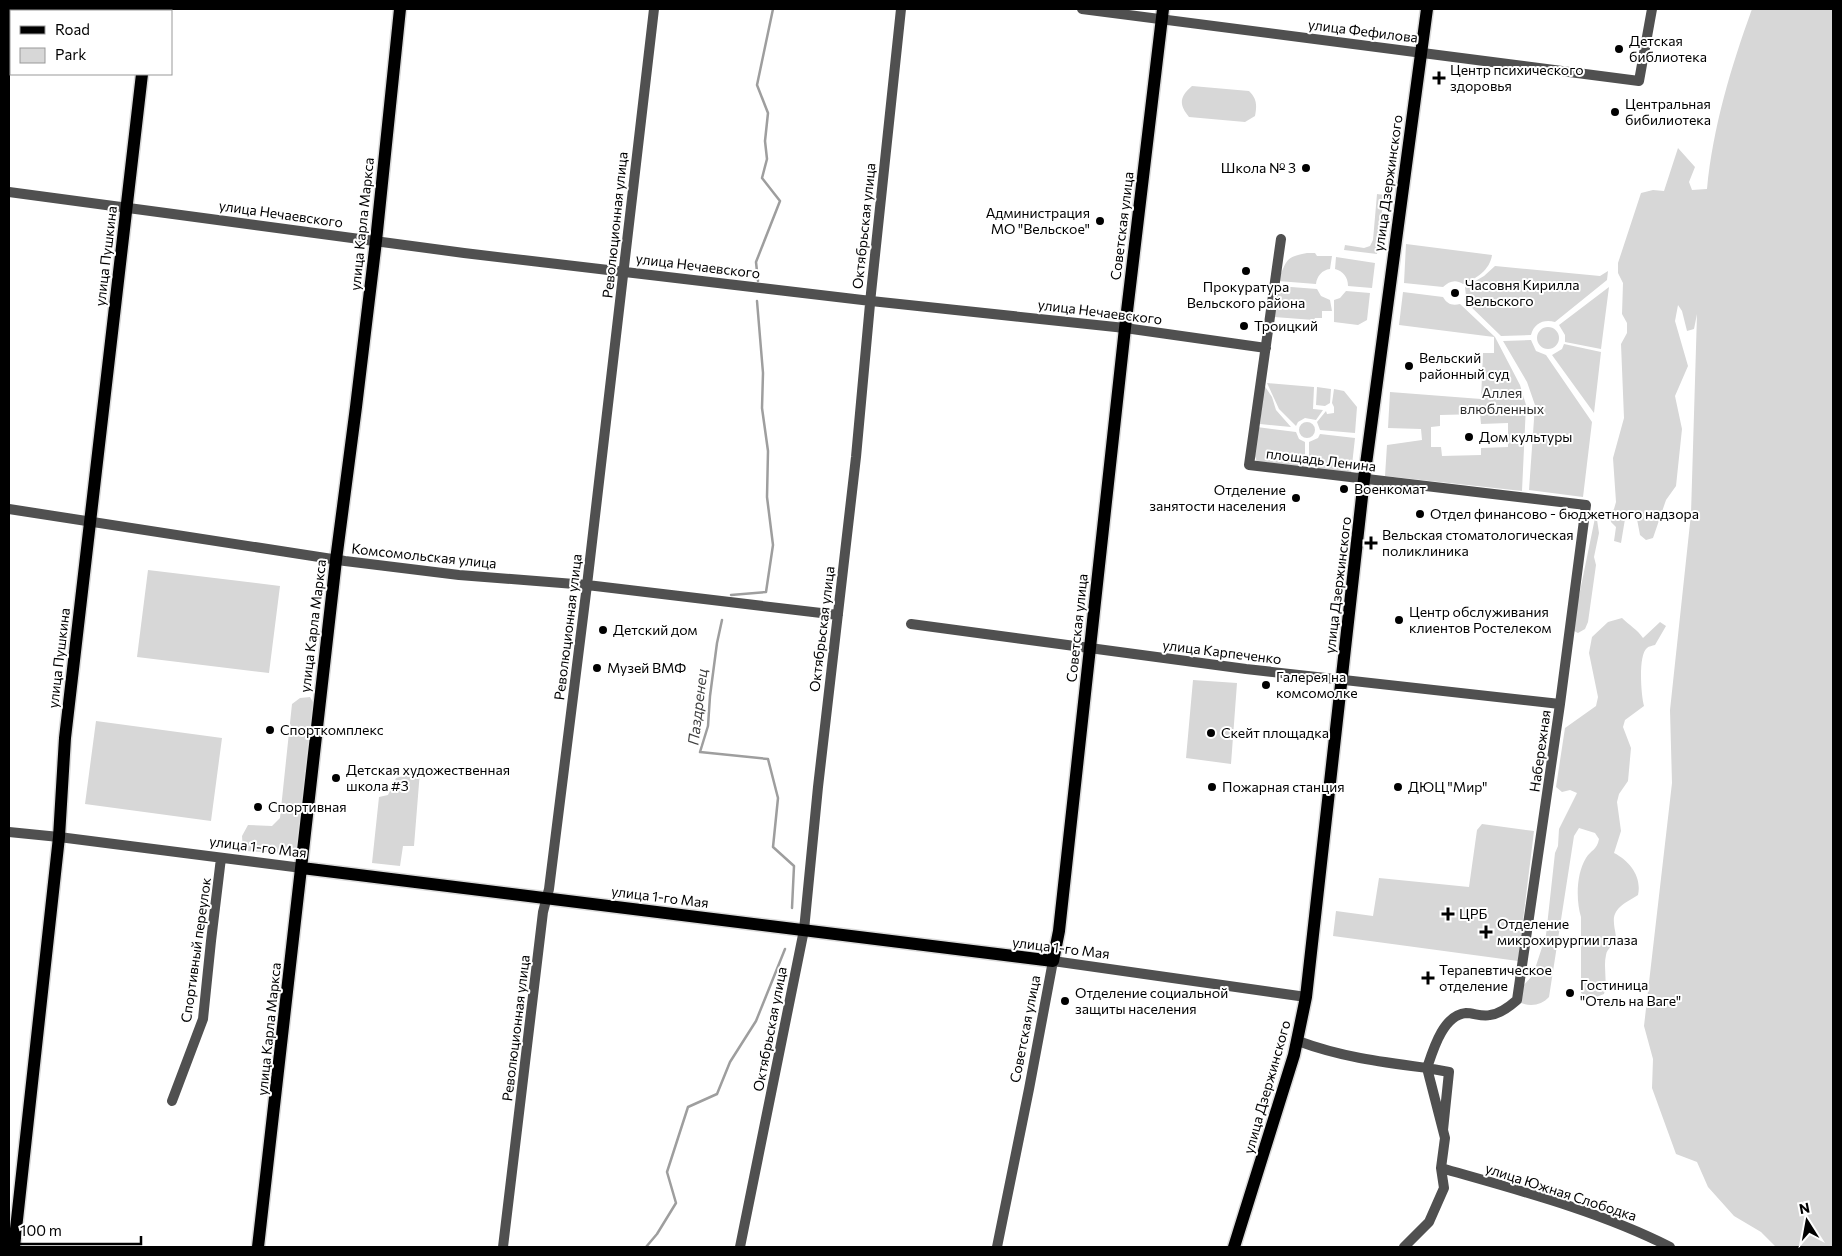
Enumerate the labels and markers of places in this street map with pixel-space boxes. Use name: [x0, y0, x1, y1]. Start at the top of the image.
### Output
place label: Детская библиотека: [1629, 32, 1707, 65]
marker: Детская библиотека: [1613, 43, 1625, 55]
place label: Центр психического здоровья: [1450, 61, 1584, 94]
marker: Центр психического здоровья: [1432, 71, 1446, 85]
place label: Центральная бибилиотека: [1625, 95, 1711, 128]
marker: Центральная бибилиотека: [1609, 106, 1621, 118]
place label: Школа № 3: [1221, 159, 1296, 176]
marker: Школа № 3: [1300, 162, 1312, 174]
place label: Администрация МО "Вельское": [986, 204, 1090, 237]
marker: Администрация МО "Вельское": [1094, 215, 1106, 227]
marker: Прокуратура Вельского района: [1240, 265, 1252, 277]
place label: Часовня Кирилла Вельского: [1465, 276, 1580, 309]
place label: Прокуратура Вельского района: [1187, 278, 1305, 311]
marker: Часовня Кирилла Вельского: [1449, 287, 1461, 299]
place label: Троицкий: [1254, 317, 1318, 334]
marker: Троицкий: [1238, 320, 1250, 332]
place label: Вельский районный суд: [1419, 349, 1510, 382]
marker: Вельский районный суд: [1403, 360, 1415, 372]
place label: Дом культуры: [1479, 428, 1573, 445]
marker: Дом культуры: [1463, 431, 1475, 443]
place label: Военкомат: [1354, 480, 1426, 497]
place label: Отделение занятости населения: [1149, 481, 1286, 514]
marker: Военкомат: [1338, 483, 1350, 495]
marker: Отделение занятости населения: [1290, 492, 1302, 504]
place label: Отдел финансово - бюджетного надзора: [1430, 505, 1699, 522]
marker: Отдел финансово - бюджетного надзора: [1414, 508, 1426, 520]
place label: Вельская стоматологическая поликлиника: [1382, 526, 1574, 559]
marker: Вельская стоматологическая поликлиника: [1364, 536, 1378, 550]
place label: Центр обслуживания клиентов Ростелеком: [1409, 603, 1552, 636]
marker: Центр обслуживания клиентов Ростелеком: [1393, 614, 1405, 626]
place label: Детский дом: [613, 621, 698, 638]
marker: Детский дом: [597, 624, 609, 636]
place label: Музей ВМФ: [607, 659, 686, 676]
marker: Музей ВМФ: [591, 662, 603, 674]
place label: Галерея на комсомолке: [1276, 668, 1358, 701]
marker: Галерея на комсомолке: [1260, 679, 1272, 691]
place label: Спорткомплекс: [280, 721, 384, 738]
marker: Спорткомплекс: [264, 724, 276, 736]
place label: Скейт площадка: [1221, 724, 1329, 741]
marker: Скейт площадка: [1205, 727, 1217, 739]
place label: Детская художественная школа #3: [346, 761, 510, 794]
marker: Детская художественная школа #3: [330, 772, 342, 784]
place label: Пожарная станция: [1222, 778, 1345, 795]
place label: ДЮЦ "Мир": [1408, 778, 1488, 795]
marker: Пожарная станция: [1206, 781, 1218, 793]
marker: ДЮЦ "Мир": [1392, 781, 1404, 793]
place label: Спортивная: [268, 798, 347, 815]
marker: Спортивная: [252, 801, 264, 813]
place label: ЦРБ: [1459, 905, 1487, 922]
marker: ЦРБ: [1441, 907, 1455, 921]
place label: Отделение микрохирургии глаза: [1497, 915, 1638, 948]
marker: Отделение микрохирургии глаза: [1479, 925, 1493, 939]
place label: Терапевтическое отделение: [1439, 961, 1552, 994]
marker: Терапевтическое отделение: [1421, 971, 1435, 985]
place label: Гостиница "Отель на Ваге": [1580, 976, 1681, 1009]
place label: Отделение социальной защиты населения: [1075, 984, 1228, 1017]
marker: Гостиница "Отель на Ваге": [1564, 987, 1576, 999]
marker: Отделение социальной защиты населения: [1059, 995, 1071, 1007]

